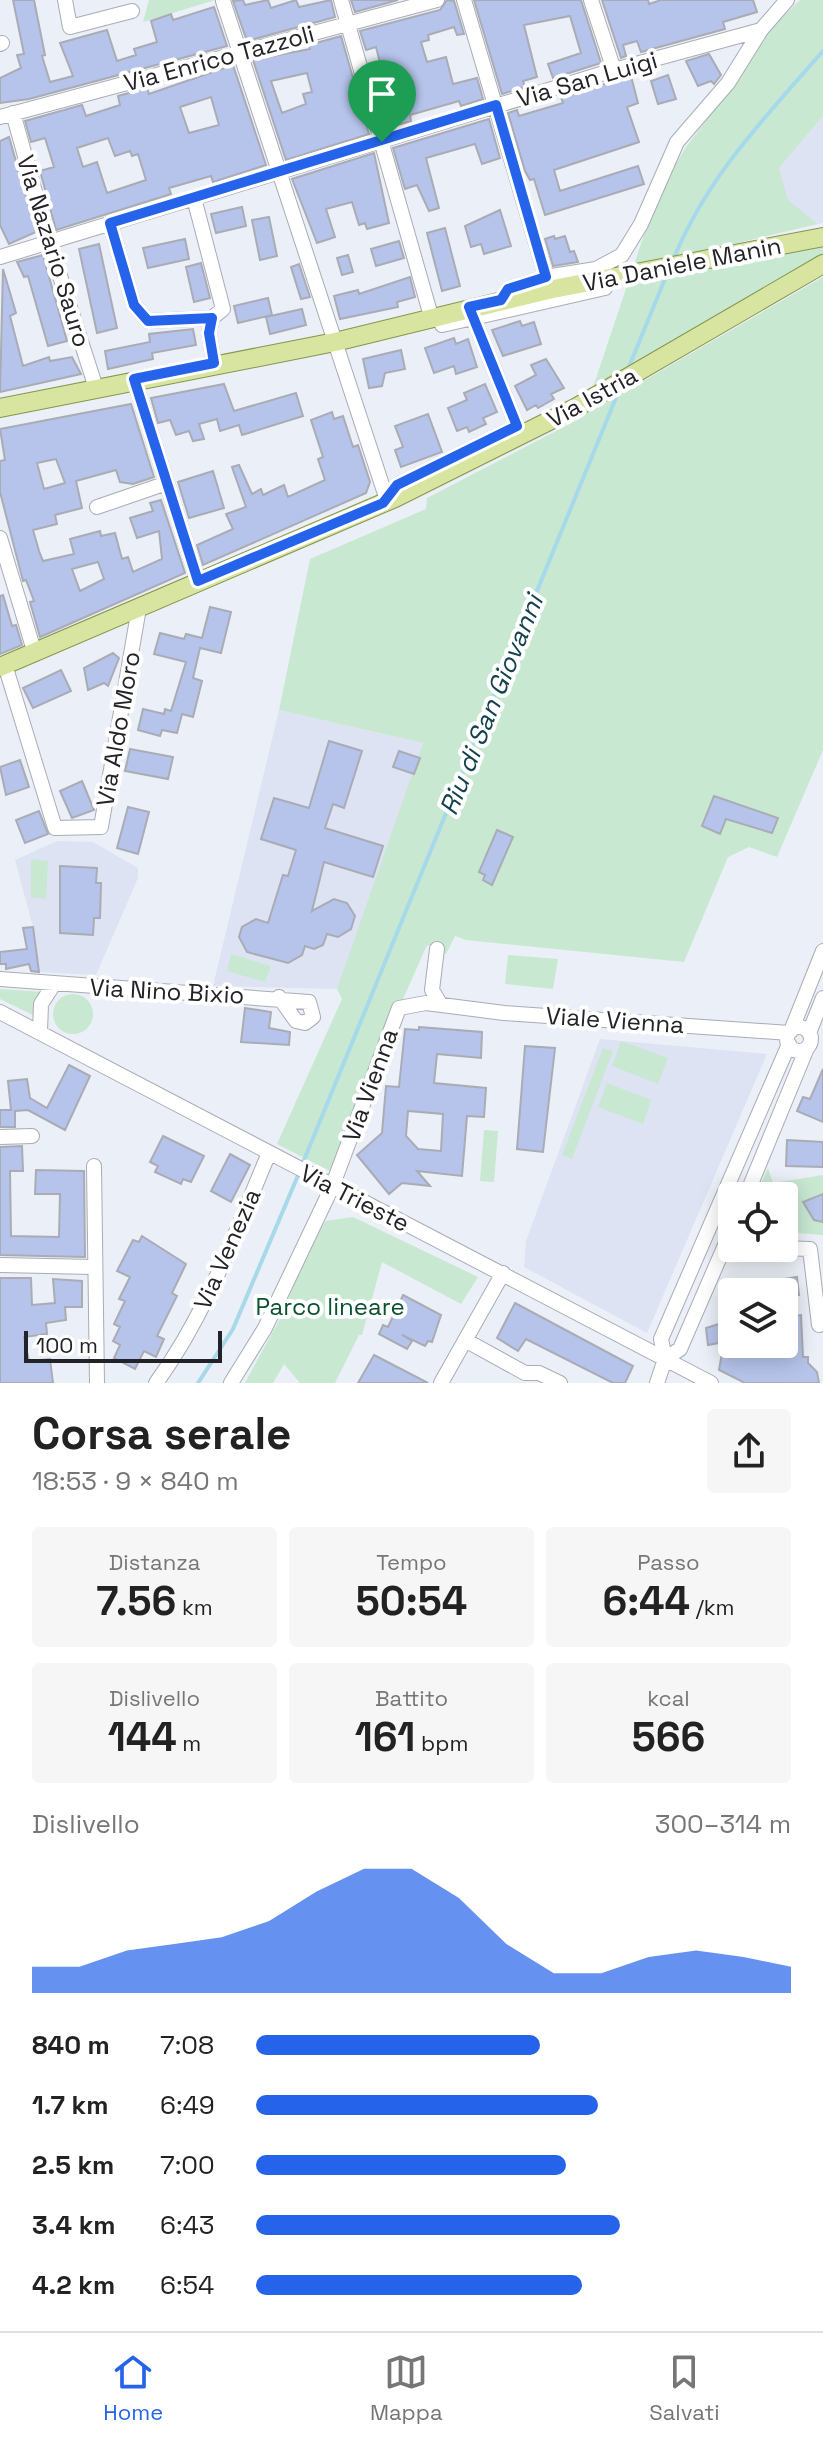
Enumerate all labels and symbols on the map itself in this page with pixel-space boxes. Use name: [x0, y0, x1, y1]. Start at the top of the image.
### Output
street label: Via Enrico Tazzoli: [121, 18, 317, 98]
street label: Via San Luigi: [513, 44, 661, 114]
pin: [348, 60, 416, 142]
street label: Via Nazario Sauro: [10, 151, 98, 351]
street label: Via Daniele Manin: [580, 230, 784, 298]
street label: Via Istria: [541, 359, 643, 434]
water label: Riu di San Giovanni: [431, 587, 552, 820]
street label: Via Aldo Moro: [89, 649, 147, 809]
street label: Via Nino Bixio: [89, 971, 245, 1011]
street label: Viale Vienna: [545, 1000, 685, 1040]
street label: Via Vienna: [335, 1024, 405, 1146]
street label: Via Trieste: [295, 1157, 415, 1239]
street label: Via Venezia: [187, 1183, 268, 1314]
park label: Parco lineare: [255, 1291, 405, 1322]
scale bar: [24, 1327, 222, 1363]

